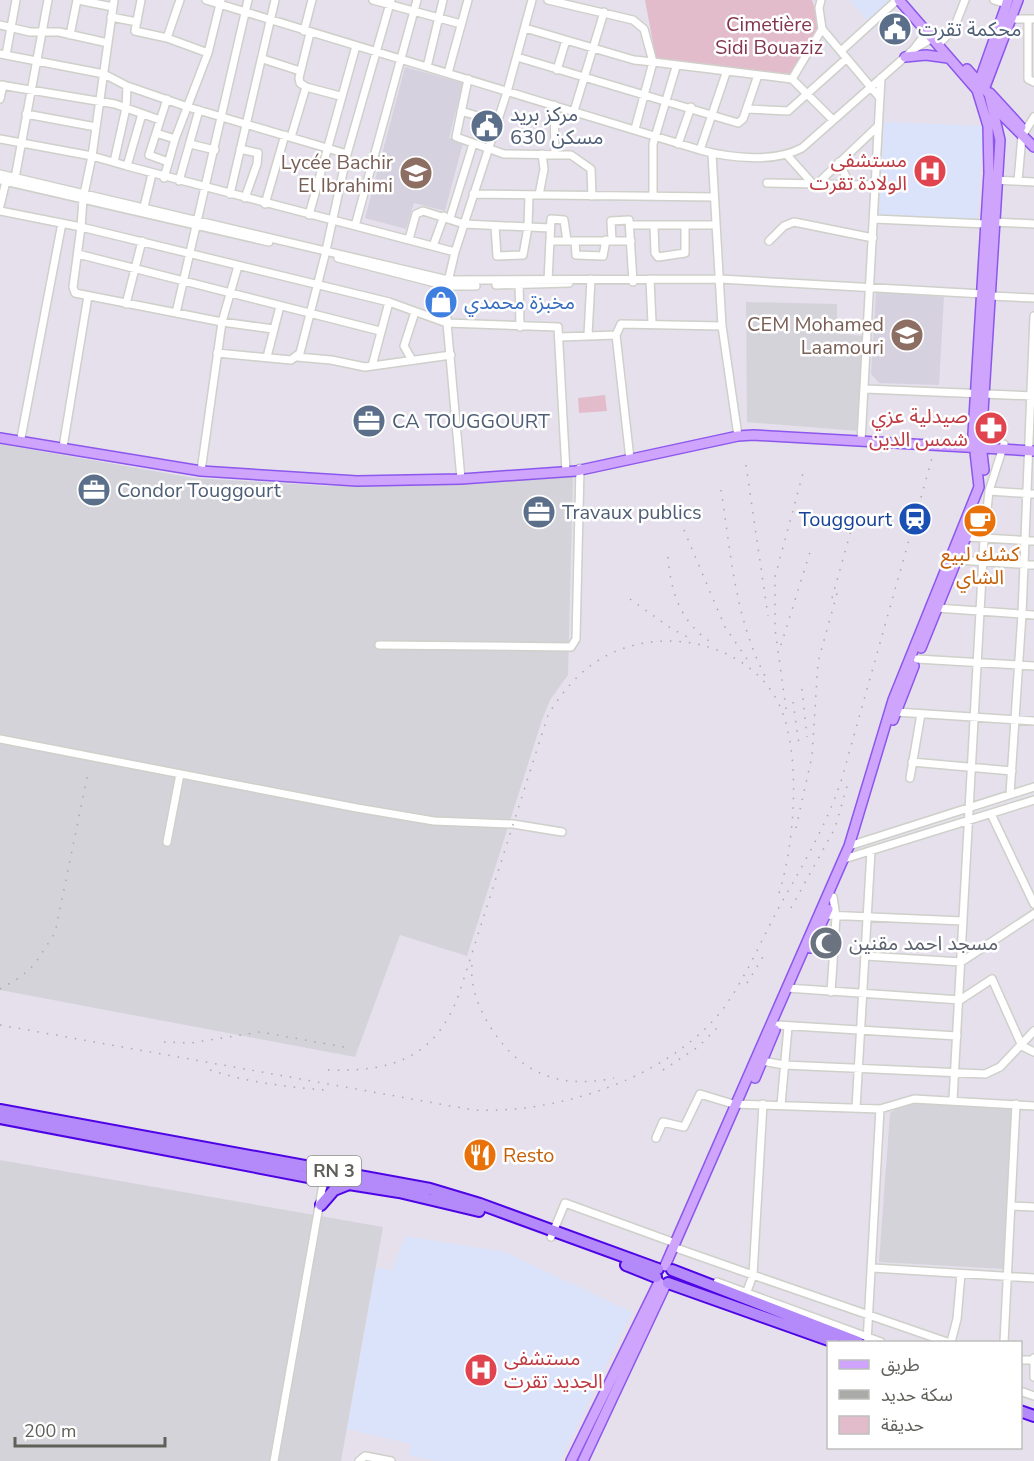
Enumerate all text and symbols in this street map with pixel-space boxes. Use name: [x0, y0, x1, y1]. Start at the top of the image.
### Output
park label: Cimetière Sidi Bouaziz: [715, 11, 823, 61]
public building icon: محكمة تقرت: [877, 11, 913, 47]
place label: محكمة تقرت: [918, 16, 1021, 43]
place label: مركز بريد 630 مسكن: [510, 101, 603, 151]
public building icon: مركز بريد 630 مسكن: [469, 108, 505, 144]
place label: مستشفى الولادة تقرت: [810, 147, 907, 197]
place label: Lycée Bachir El Ibrahimi: [281, 149, 393, 199]
hospital icon: مستشفى الولادة تقرت: [912, 153, 948, 189]
school or university icon: Lycée Bachir El Ibrahimi: [398, 155, 434, 191]
shop icon: مخبزة محمدي: [423, 284, 459, 320]
place label: مخبزة محمدي: [464, 289, 575, 317]
place label: CEM Mohamed Laamouri: [747, 311, 884, 361]
school or university icon: CEM Mohamed Laamouri: [889, 317, 925, 353]
office icon: CA TOUGGOURT: [351, 403, 387, 439]
place label: صيدلية عزي شمس الدين: [869, 403, 968, 453]
place label: CA TOUGGOURT: [392, 408, 550, 435]
pharmacy icon: صيدلية عزي شمس الدين: [973, 410, 1009, 446]
office icon: Condor Touggourt: [76, 472, 112, 508]
place label: Condor Touggourt: [117, 477, 282, 504]
office icon: Travaux publics: [521, 494, 557, 530]
place label: Travaux publics: [562, 499, 702, 526]
station icon: Touggourt: [897, 501, 933, 537]
cafe icon: كشك لبيع الشاي: [962, 503, 998, 539]
place label: Touggourt: [799, 506, 893, 533]
place label: كشك لبيع الشاي: [941, 541, 1020, 592]
mosque icon: مسجد احمد مقنين: [808, 925, 844, 961]
place label: مسجد احمد مقنين: [849, 930, 998, 957]
restaurant icon: Resto: [462, 1137, 498, 1173]
place label: Resto: [503, 1142, 554, 1169]
road number: RN 3: [307, 1156, 361, 1186]
legend: [827, 1341, 1022, 1449]
place label: مستشفى الجديد تقرت: [504, 1345, 603, 1395]
hospital icon: مستشفى الجديد تقرت: [463, 1352, 499, 1388]
text: طريق: [881, 1353, 920, 1377]
text: سكة حديد: [881, 1383, 953, 1407]
scale bar: [15, 1410, 165, 1448]
text: حديقة: [881, 1413, 924, 1437]
text: 200 m: [24, 1419, 76, 1443]

